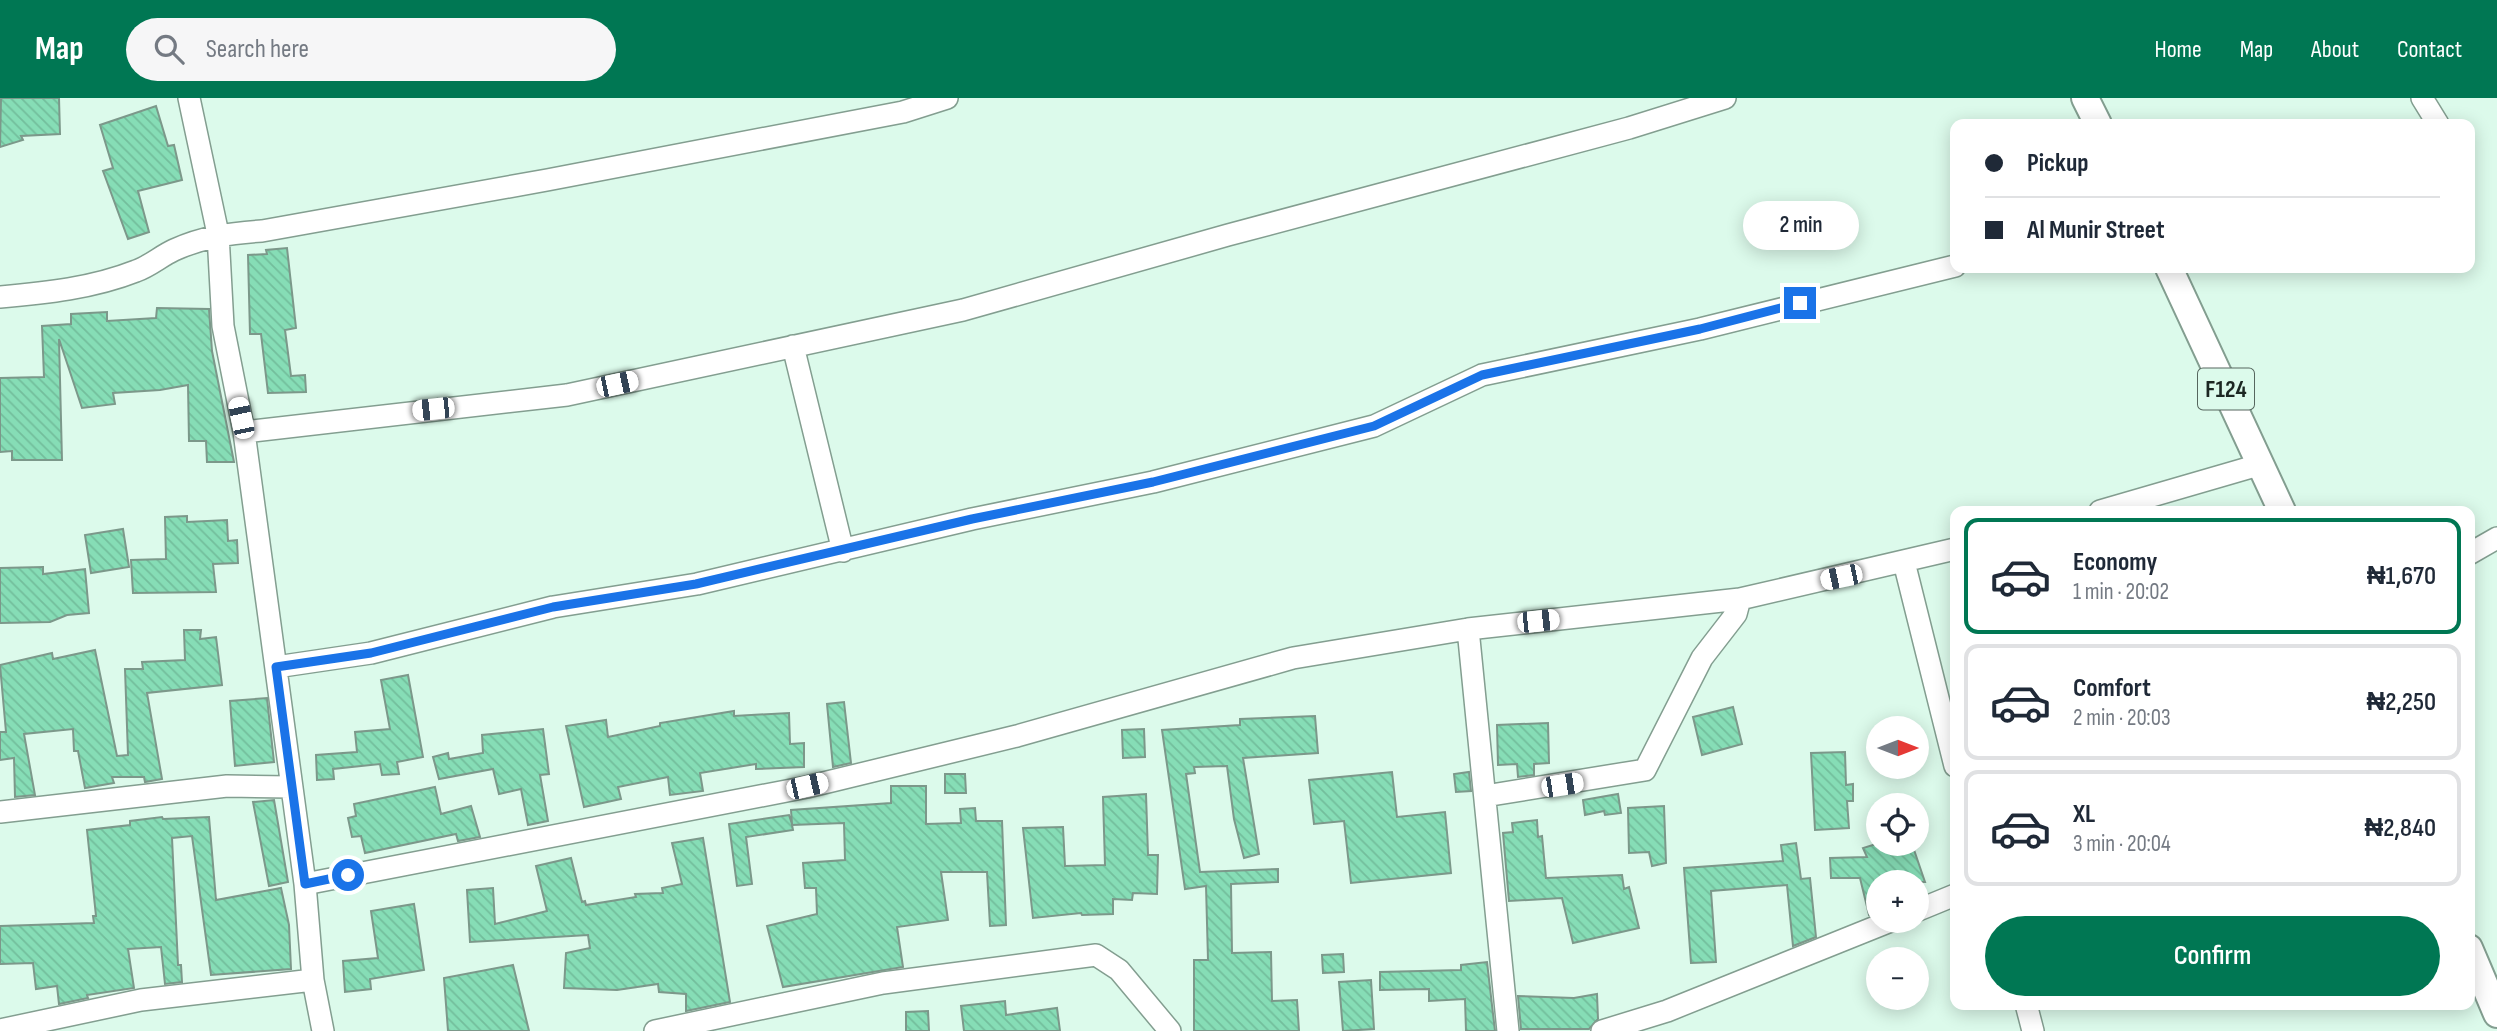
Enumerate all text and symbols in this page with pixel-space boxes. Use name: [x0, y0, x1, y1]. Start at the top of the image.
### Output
search box: [126, 18, 616, 81]
text: Map: [35, 29, 84, 69]
icon: search: [150, 30, 188, 68]
text: Search here: [206, 34, 309, 65]
text: Home: [2154, 35, 2202, 64]
text: Map: [2240, 35, 2273, 64]
text: About: [2311, 35, 2359, 64]
text: Contact: [2397, 35, 2462, 64]
text: Pickup: [2027, 148, 2089, 179]
callout: 2 min: [1742, 202, 1858, 250]
text: 2 min: [1779, 211, 1823, 239]
text: Al Munir Street: [2027, 215, 2164, 246]
route end: [1784, 287, 1816, 319]
road number: F124: [2198, 368, 2254, 410]
car: [595, 369, 640, 399]
car: [227, 395, 256, 441]
car: [412, 396, 455, 422]
icon: car: [1989, 545, 2052, 608]
text: Economy: [2073, 547, 2157, 578]
text: ₦1,670: [2367, 561, 2436, 592]
car: [1819, 562, 1864, 592]
text: 1 min · 20:02: [2073, 578, 2169, 606]
car: [1517, 608, 1560, 634]
icon: car: [1989, 671, 2052, 734]
text: Comfort: [2073, 673, 2151, 704]
text: ₦2,250: [2366, 687, 2436, 718]
text: 2 min · 20:03: [2073, 704, 2171, 732]
north arrow: [1866, 716, 1928, 779]
map controls: [1866, 716, 1929, 1010]
car: [785, 771, 830, 801]
car: [1540, 771, 1585, 799]
button: locate: [1866, 793, 1929, 856]
icon: car: [1989, 797, 2052, 860]
text: XL: [2073, 799, 2095, 830]
text: ₦2,840: [2364, 813, 2436, 844]
text: 3 min · 20:04: [2073, 830, 2171, 858]
route start: [332, 859, 364, 891]
button: +: [1866, 870, 1929, 933]
button: Confirm: [1985, 916, 2440, 996]
button: −: [1866, 947, 1929, 1010]

